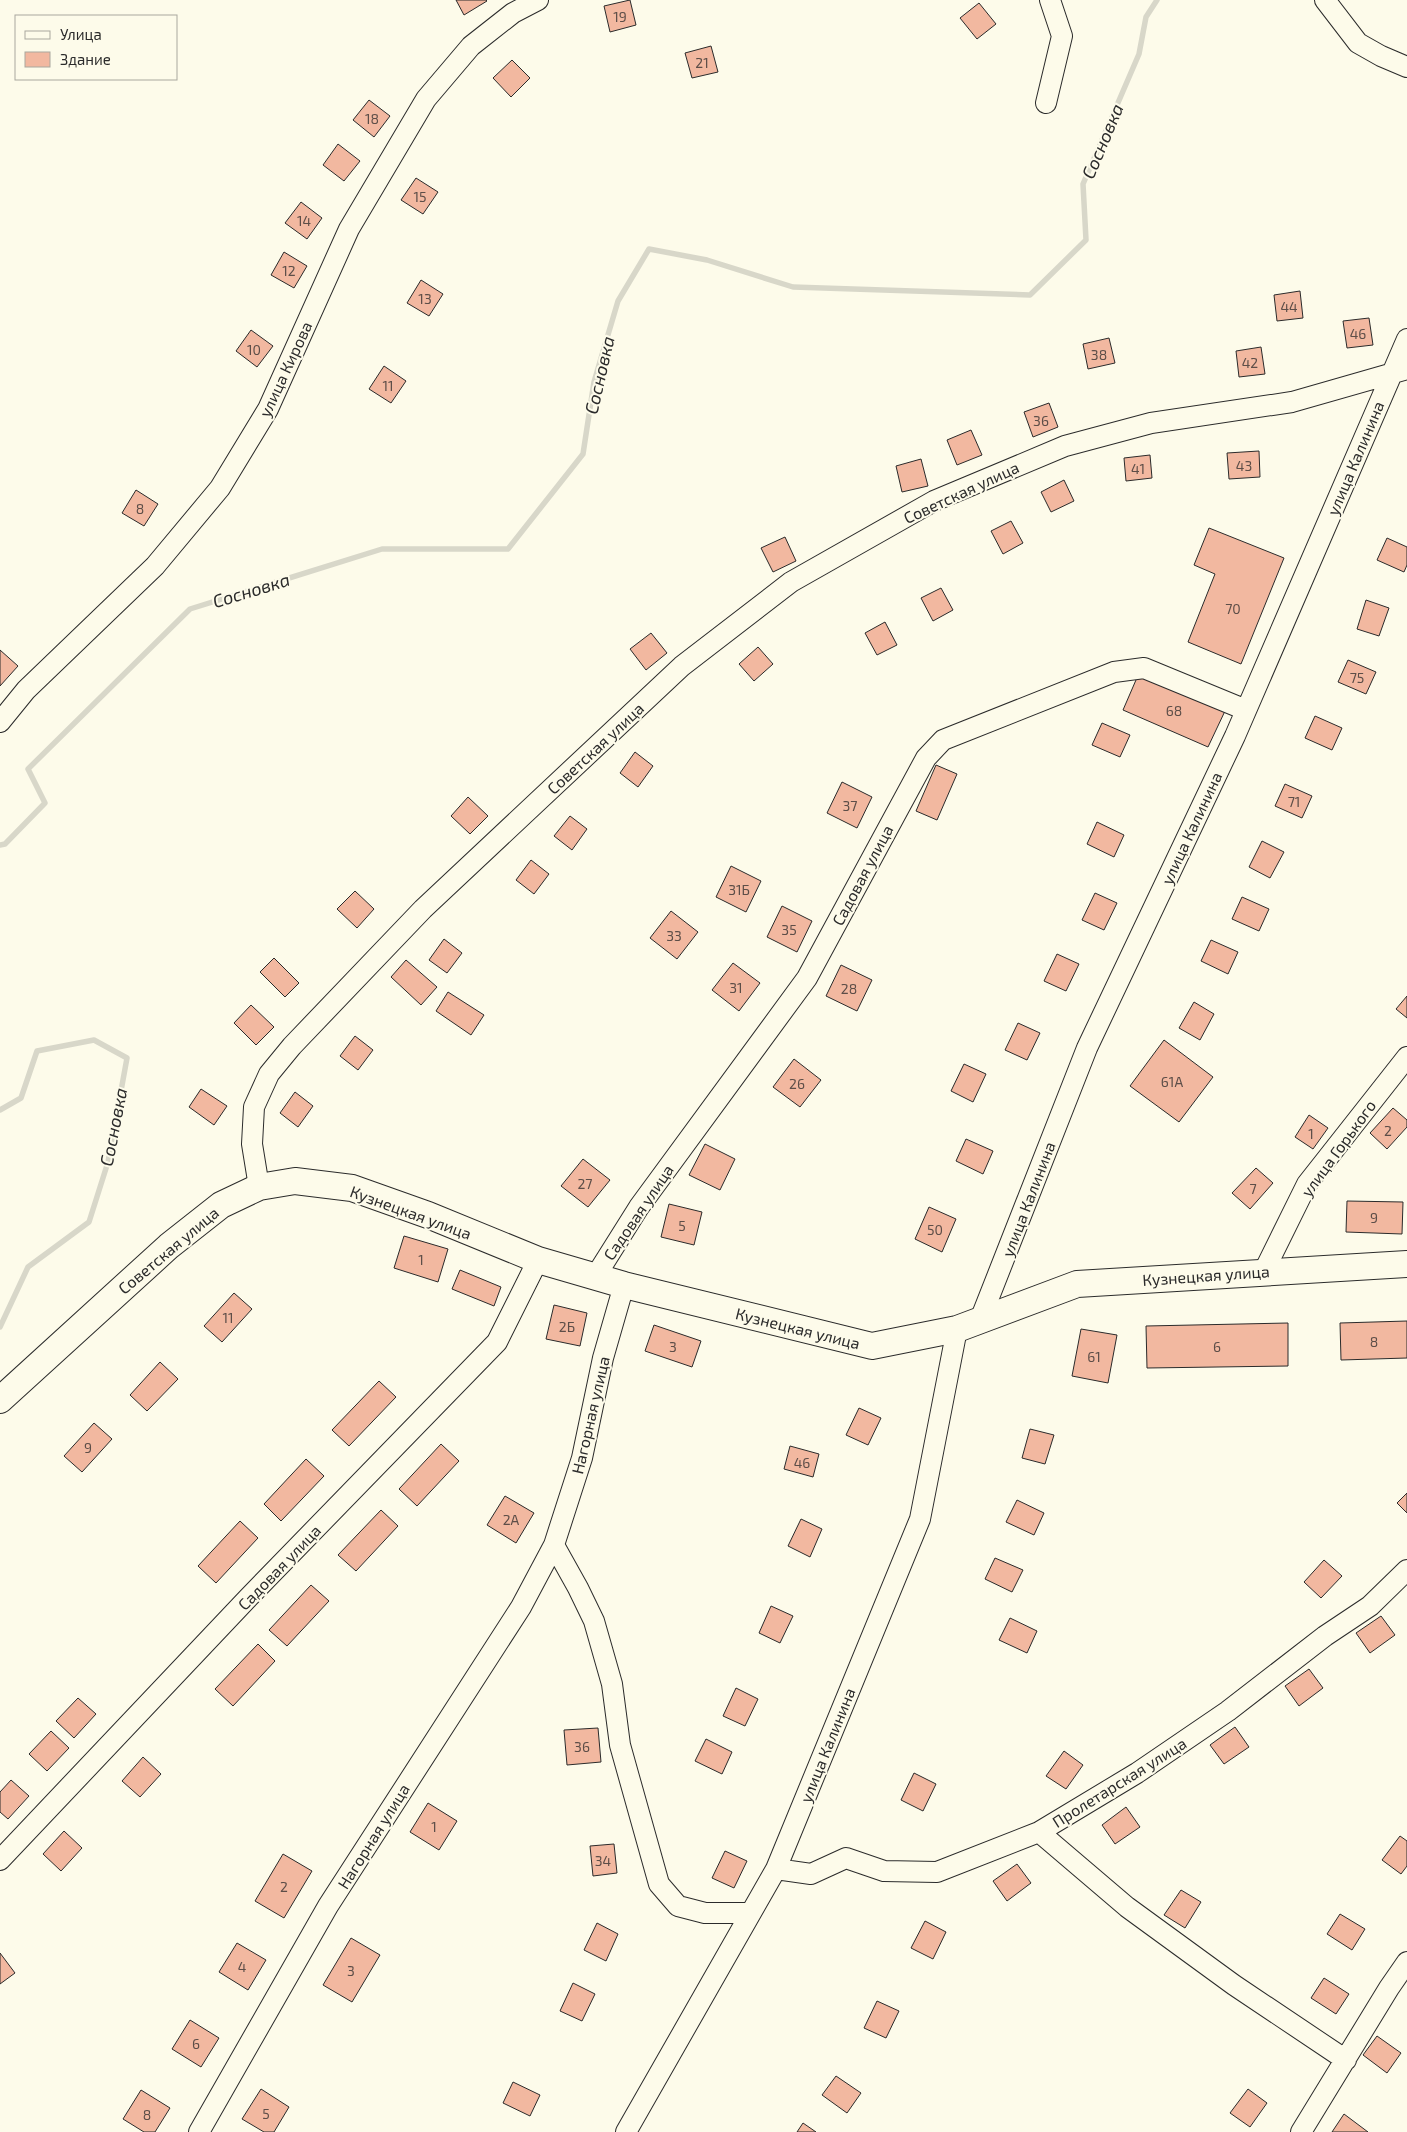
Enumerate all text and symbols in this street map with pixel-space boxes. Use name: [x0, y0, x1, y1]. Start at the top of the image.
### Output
house number: 19: [613, 8, 627, 25]
legend: [15, 15, 178, 80]
text: Улица: [60, 25, 102, 43]
text: Здание: [60, 50, 111, 68]
house number: 21: [695, 54, 709, 71]
water label: Сосновка: [1076, 100, 1128, 182]
house number: 18: [365, 110, 379, 127]
house number: 15: [413, 188, 427, 205]
house number: 14: [297, 212, 311, 229]
house number: 12: [282, 262, 296, 279]
house number: 13: [418, 290, 432, 307]
house number: 44: [1280, 298, 1298, 315]
street label: улица Кирова: [255, 318, 316, 420]
house number: 46: [1350, 325, 1366, 342]
water label: Сосновка: [579, 334, 619, 416]
house number: 10: [247, 341, 261, 358]
house number: 38: [1091, 346, 1107, 363]
house number: 42: [1242, 354, 1258, 371]
house number: 11: [382, 377, 394, 394]
street label: улица Калинина: [1322, 398, 1388, 518]
house number: 36: [1033, 412, 1049, 429]
street label: Советская улица: [900, 457, 1022, 528]
house number: 43: [1236, 457, 1252, 474]
house number: 41: [1131, 460, 1145, 477]
house number: 8: [136, 500, 144, 517]
water label: Сосновка: [210, 568, 292, 612]
house number: 70: [1225, 600, 1241, 617]
house number: 75: [1350, 669, 1364, 686]
street label: Советская улица: [543, 698, 648, 798]
house number: 68: [1166, 702, 1182, 719]
street label: улица Калинина: [1157, 769, 1226, 888]
house number: 71: [1288, 793, 1300, 810]
house number: 37: [843, 797, 857, 814]
street label: Садовая улица: [828, 822, 897, 929]
house number: 31Б: [728, 881, 750, 898]
house number: 35: [781, 921, 797, 938]
house number: 33: [666, 927, 682, 944]
house number: 31: [729, 979, 743, 996]
house number: 28: [841, 980, 857, 997]
house number: 61А: [1161, 1073, 1183, 1090]
house number: 26: [789, 1075, 805, 1092]
water label: Сосновка: [95, 1086, 131, 1168]
street label: улица Горького: [1297, 1096, 1380, 1201]
house number: 2: [1384, 1122, 1392, 1139]
house number: 1: [1308, 1125, 1314, 1142]
street label: улица Калинина: [997, 1139, 1060, 1260]
street label: Садовая улица: [599, 1161, 678, 1264]
house number: 27: [577, 1175, 593, 1192]
house number: 7: [1249, 1180, 1257, 1197]
street label: Кузнецкая улица: [347, 1181, 474, 1244]
street label: Советская улица: [114, 1202, 223, 1298]
house number: 9: [1370, 1209, 1378, 1226]
house number: 5: [678, 1217, 686, 1234]
house number: 50: [927, 1221, 943, 1238]
house number: 1: [418, 1251, 424, 1268]
street label: Кузнецкая улица: [1142, 1261, 1270, 1290]
street label: Кузнецкая улица: [734, 1303, 862, 1354]
house number: 11: [222, 1309, 234, 1326]
house number: 2Б: [559, 1318, 575, 1335]
house number: 8: [1370, 1333, 1378, 1350]
house number: 3: [669, 1338, 677, 1355]
house number: 6: [1213, 1338, 1221, 1355]
house number: 61: [1087, 1348, 1101, 1365]
street label: Нагорная улица: [567, 1354, 614, 1476]
house number: 9: [84, 1439, 92, 1456]
house number: 46: [794, 1454, 810, 1471]
house number: 2А: [503, 1511, 520, 1528]
street label: Садовая улица: [234, 1520, 325, 1614]
street label: улица Калинина: [795, 1685, 860, 1805]
street label: Пролетарская улица: [1048, 1733, 1190, 1832]
house number: 36: [574, 1738, 590, 1755]
street label: Нагорная улица: [333, 1780, 414, 1893]
house number: 1: [431, 1818, 437, 1835]
house number: 34: [595, 1852, 611, 1869]
house number: 2: [280, 1878, 288, 1895]
house number: 4: [238, 1958, 246, 1975]
house number: 3: [347, 1962, 355, 1979]
house number: 6: [192, 2035, 200, 2052]
house number: 5: [262, 2105, 270, 2122]
house number: 8: [143, 2106, 151, 2123]

